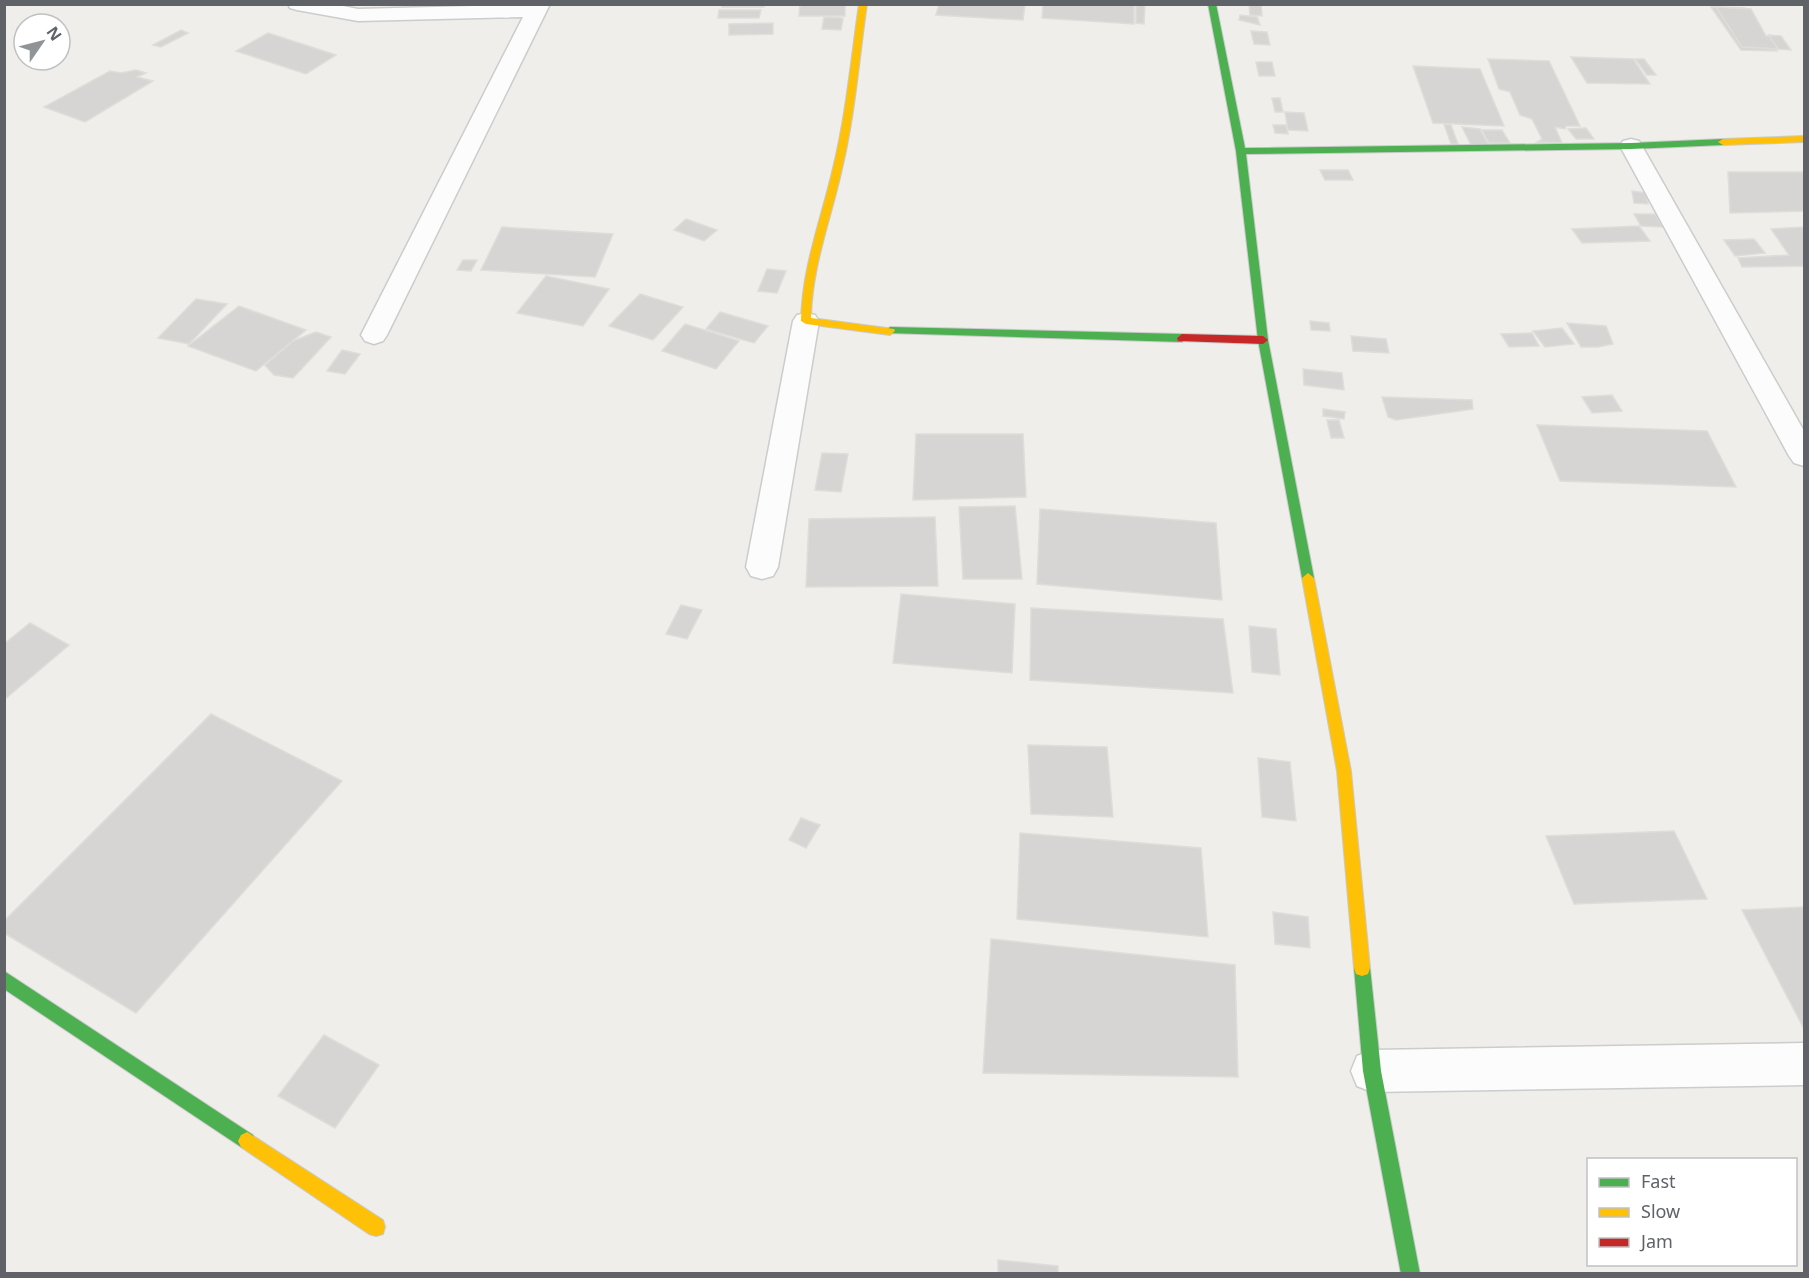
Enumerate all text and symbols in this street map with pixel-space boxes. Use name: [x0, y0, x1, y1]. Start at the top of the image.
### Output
north arrow: [12, 12, 72, 72]
text: N: [42, 22, 67, 45]
legend: [1587, 1158, 1797, 1266]
text: Fast: [1641, 1169, 1676, 1193]
text: Slow: [1641, 1199, 1680, 1223]
text: Jam: [1639, 1229, 1673, 1253]

